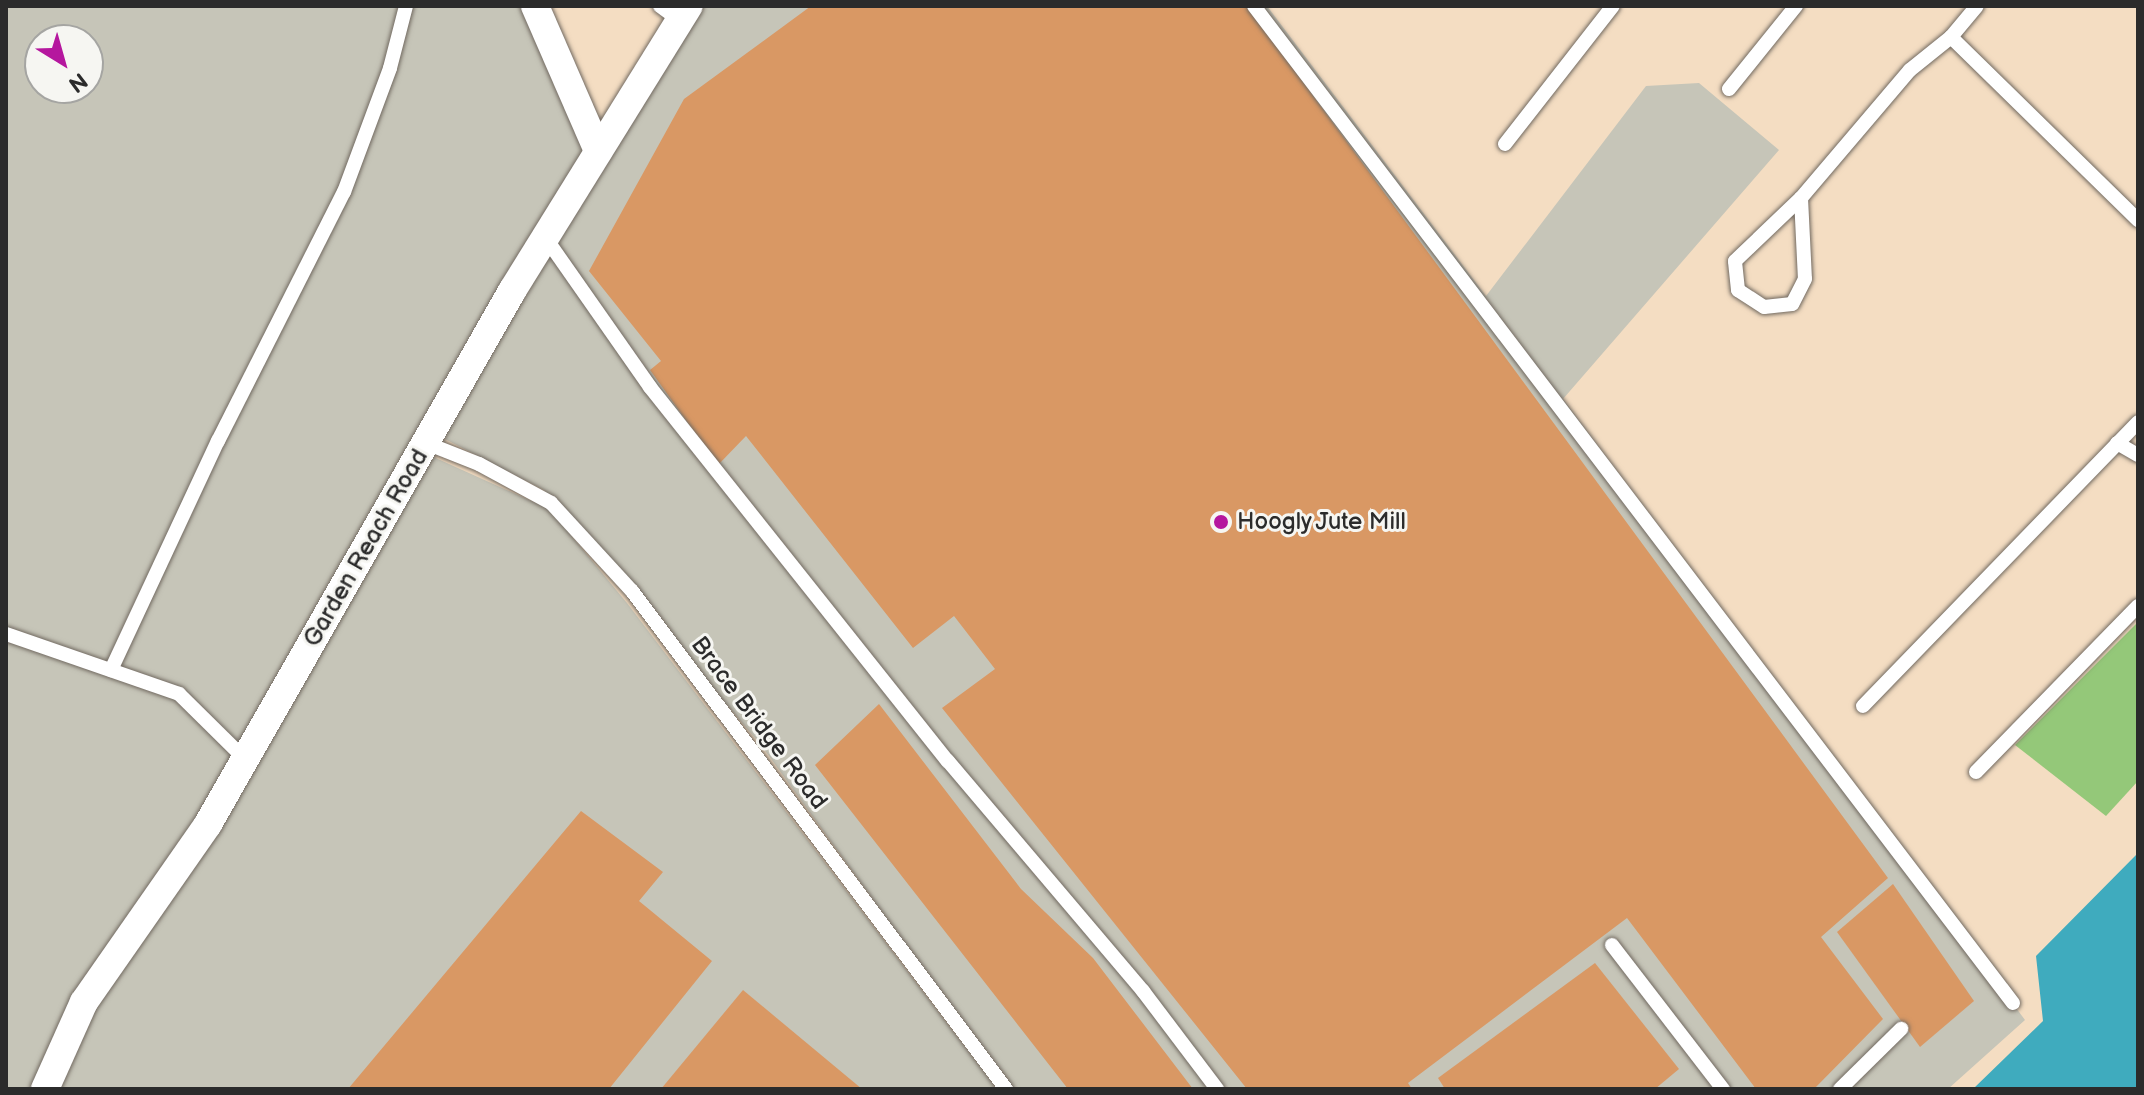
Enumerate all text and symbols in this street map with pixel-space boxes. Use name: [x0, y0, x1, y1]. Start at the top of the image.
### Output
north arrow: [24, 24, 104, 104]
text: N: [63, 66, 92, 98]
street label: Garden Reach Road: [298, 444, 434, 652]
place label: Hoogly Jute Mill: [1237, 508, 1409, 536]
marker: Hoogly Jute Mill: [1212, 513, 1230, 531]
street label: Brace Bridge Road: [685, 631, 833, 815]

